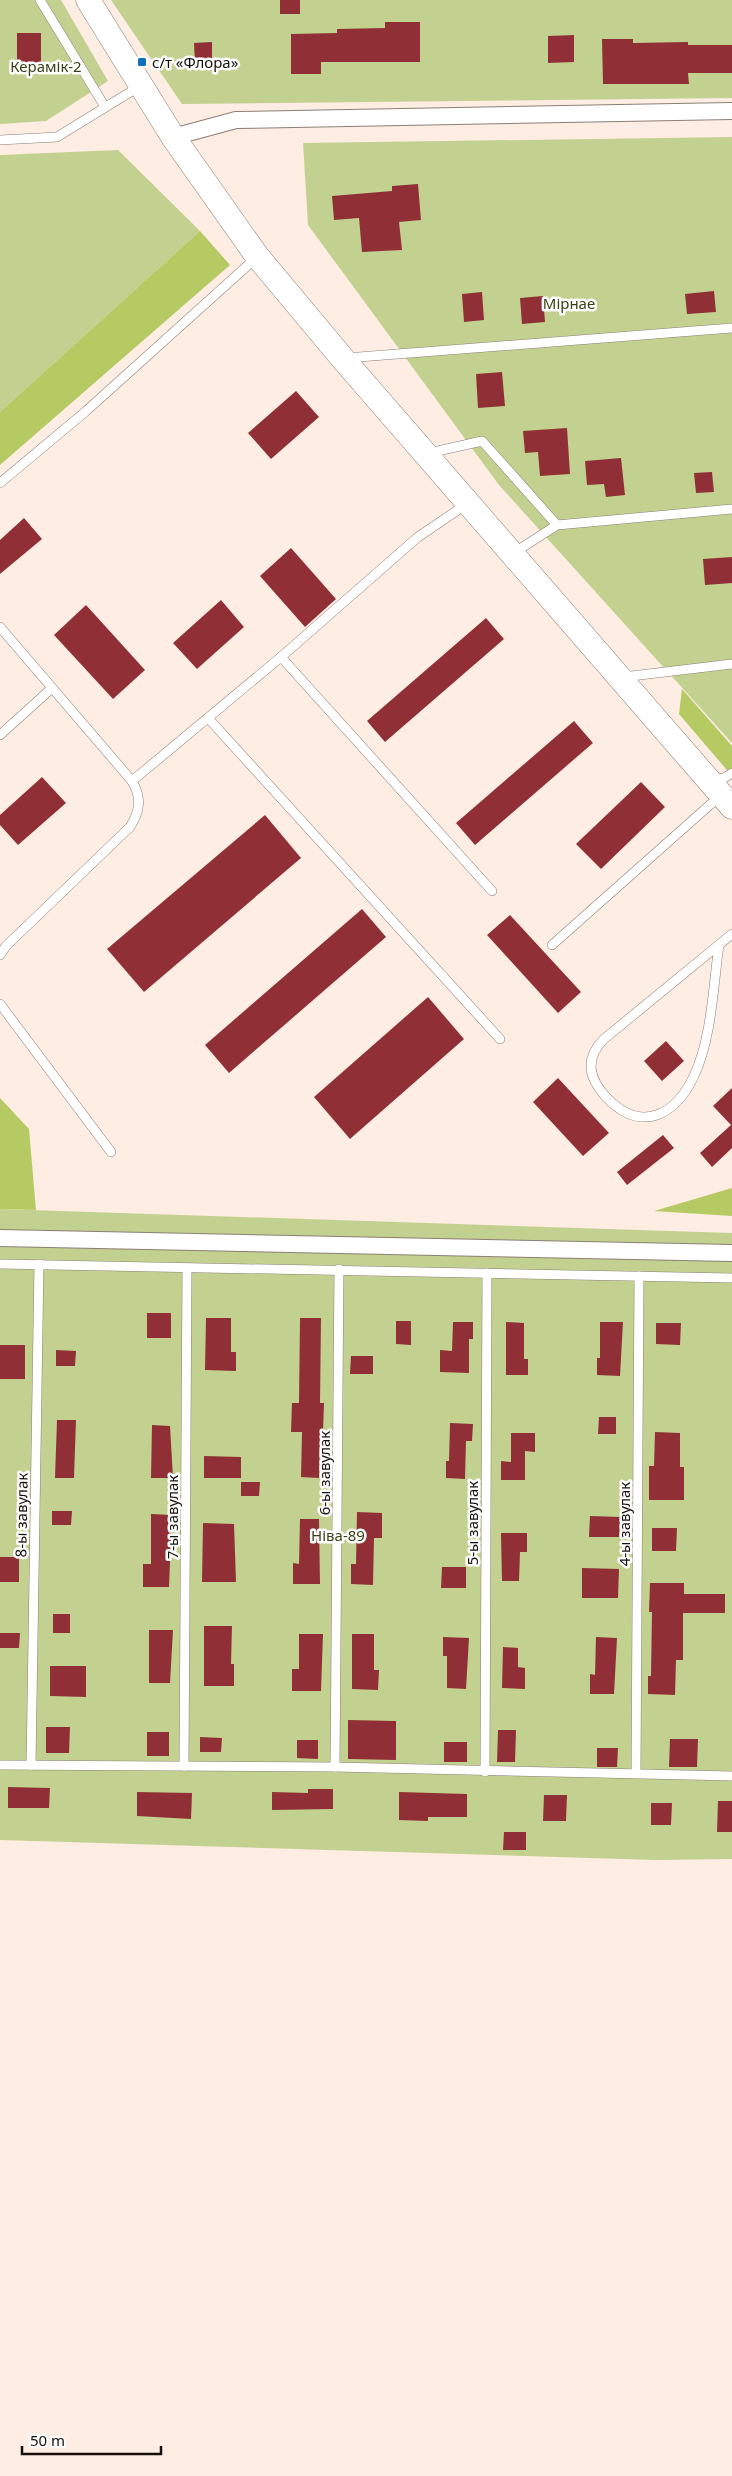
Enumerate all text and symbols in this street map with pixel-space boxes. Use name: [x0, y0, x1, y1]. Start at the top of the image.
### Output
place label: с/т «Флора»: [152, 52, 239, 72]
park label: Керамік-2: [10, 56, 82, 76]
marker: с/т «Флора»: [136, 56, 148, 68]
park label: Мірнае: [543, 293, 595, 313]
street label: 6-ы завулак: [314, 1431, 334, 1515]
street label: 8-ы завулак: [10, 1472, 32, 1558]
street label: 7-ы завулак: [162, 1475, 182, 1559]
street label: 5-ы завулак: [462, 1481, 482, 1565]
street label: 4-ы завулак: [614, 1482, 634, 1566]
park label: Ніва-89: [311, 1525, 365, 1545]
scale bar: [22, 2424, 161, 2456]
text: 50 m: [30, 2430, 65, 2450]

